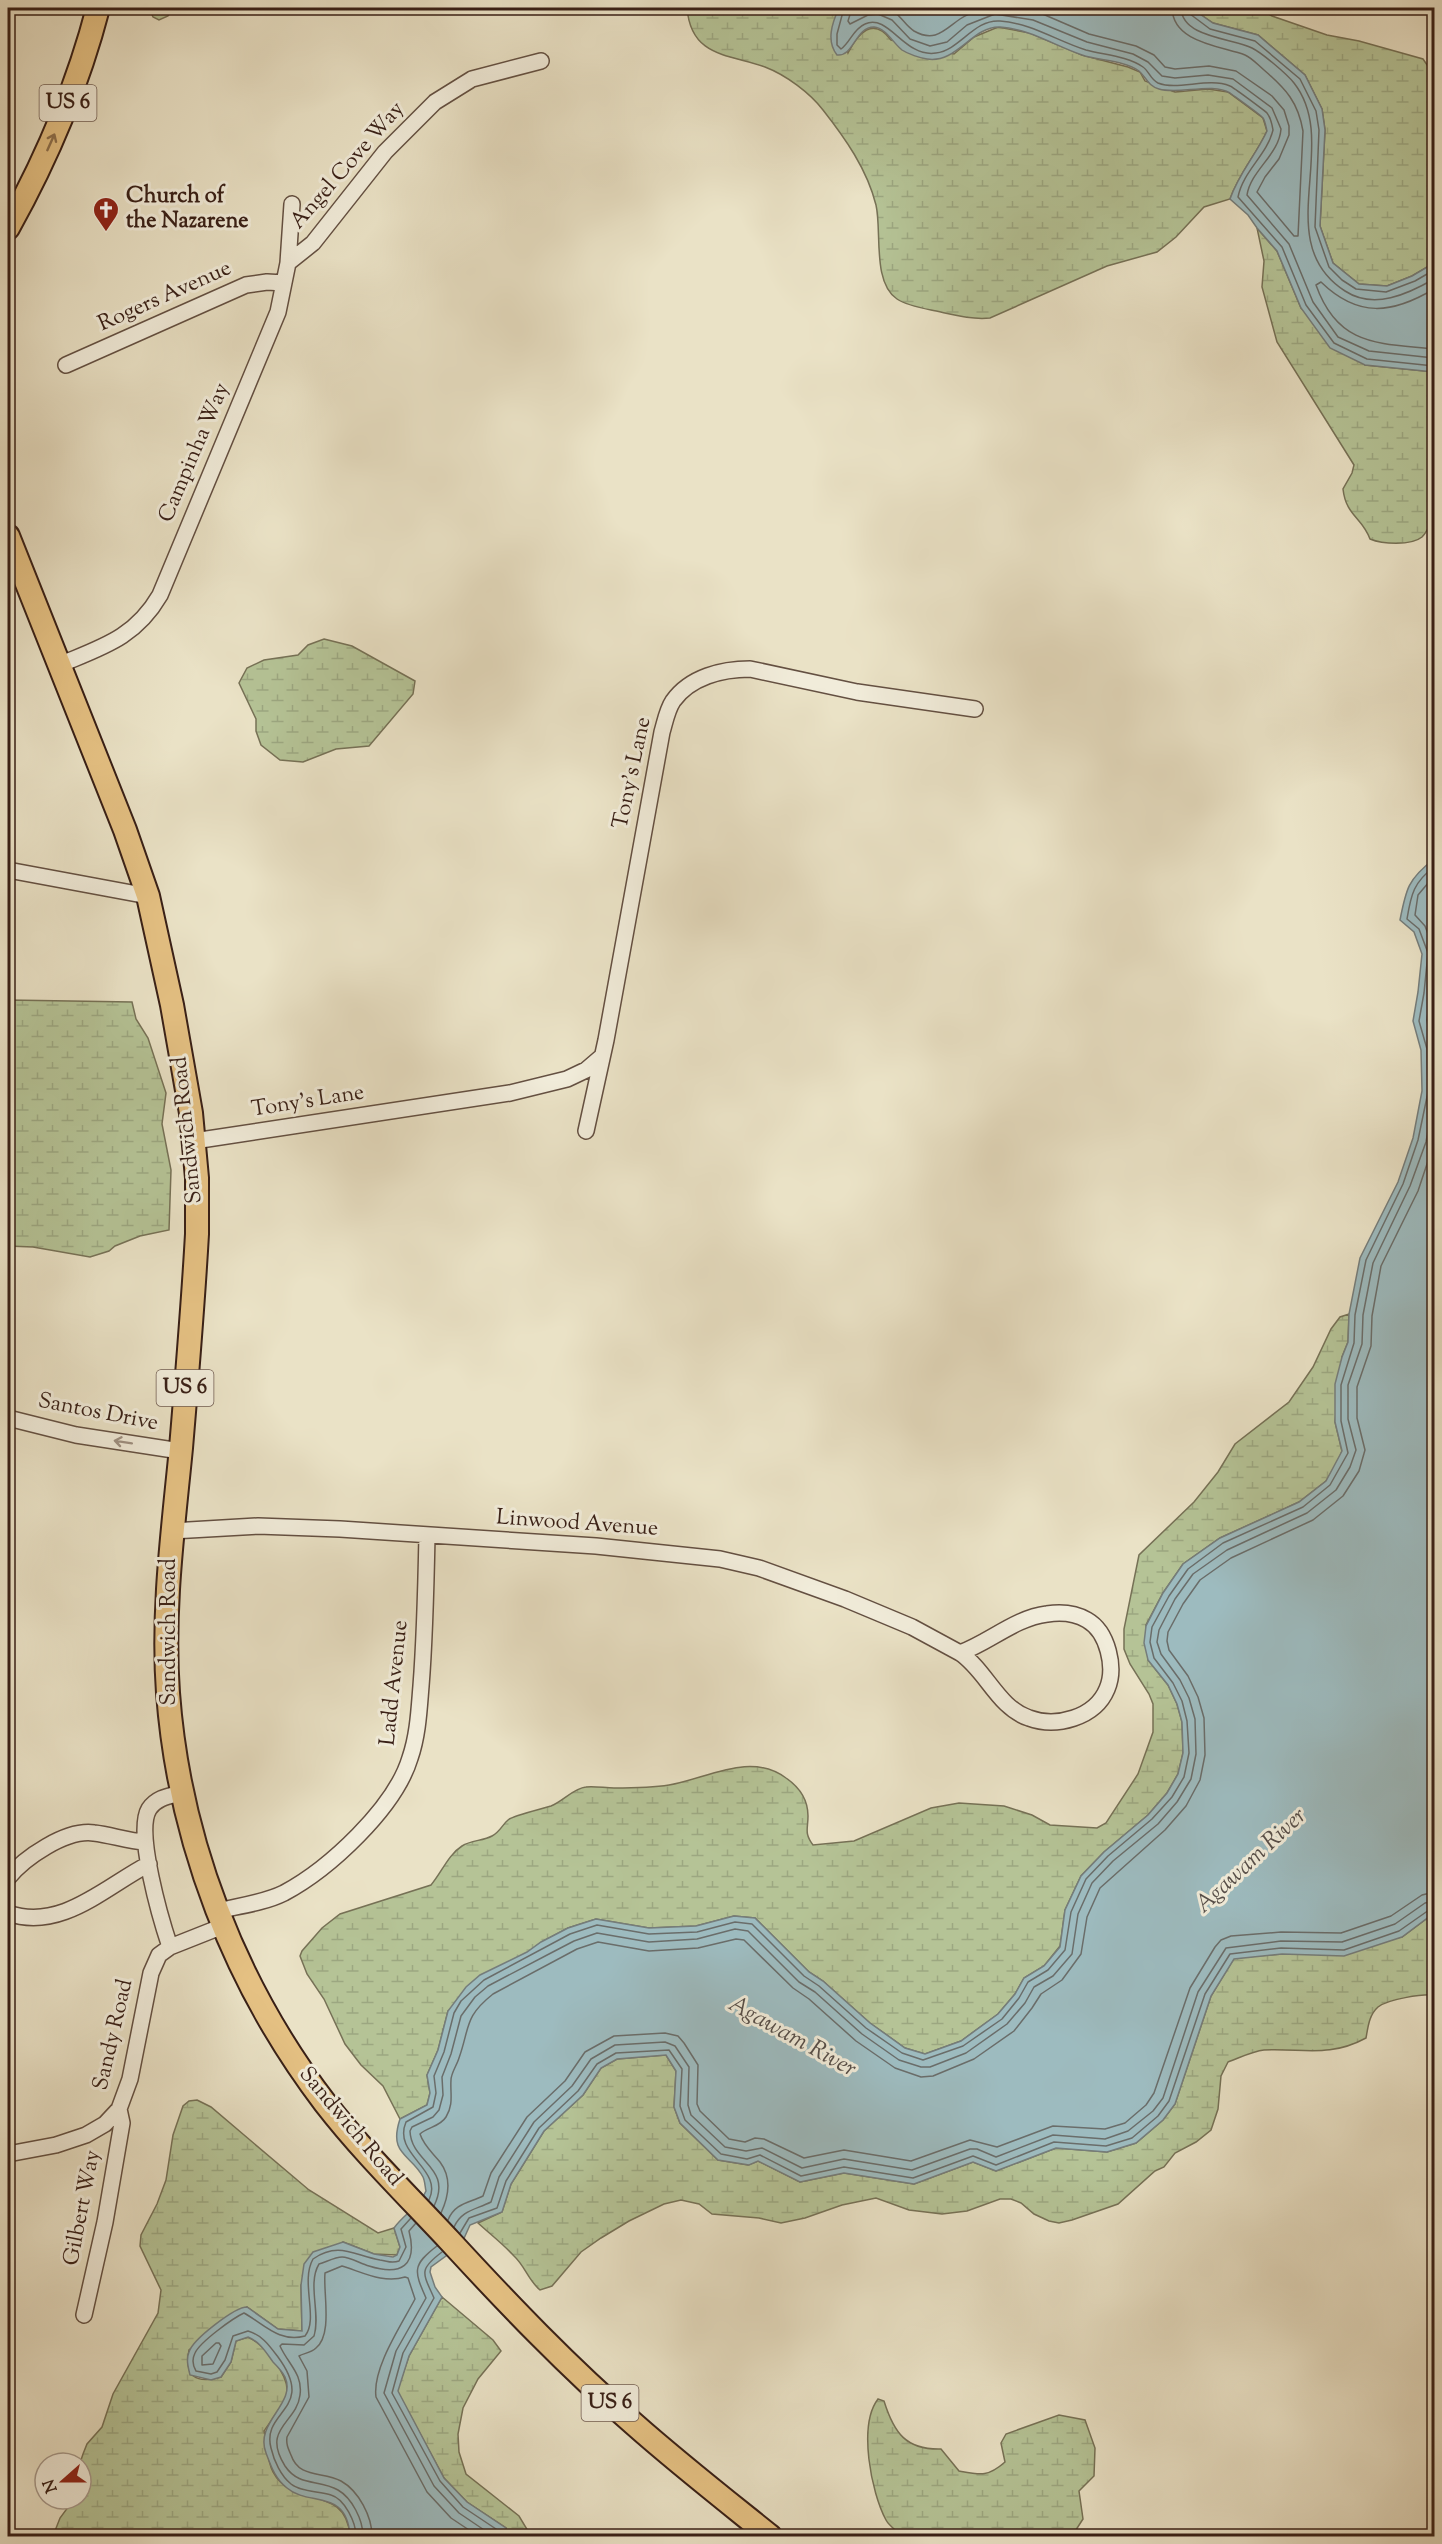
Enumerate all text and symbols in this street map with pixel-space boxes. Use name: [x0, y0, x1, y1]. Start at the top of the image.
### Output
road number: US 6: [40, 85, 97, 121]
street label: Angel Cove Way: [283, 95, 413, 237]
one-way arrow: [46, 134, 57, 152]
place label: Church of the Nazarene: [126, 181, 248, 238]
church icon: Church of the Nazarene: [91, 195, 121, 233]
street label: Rogers Avenue: [93, 253, 237, 341]
street label: Campinha Way: [151, 378, 239, 528]
street label: Tony's Lane: [606, 714, 660, 832]
street label: Sandwich Road: [164, 1055, 212, 1205]
street label: Tony's Lane: [249, 1077, 367, 1127]
road number: US 6: [156, 1370, 213, 1406]
street label: Santos Drive: [35, 1386, 161, 1440]
one-way arrow: [113, 1436, 133, 1447]
street label: Linwood Avenue: [495, 1502, 659, 1546]
street label: Sandwich Road: [154, 1558, 186, 1706]
street label: Ladd Avenue: [373, 1619, 417, 1747]
water label: Agawam River: [1188, 1800, 1315, 1922]
street label: Sandy Road: [86, 1976, 142, 2094]
water label: Agawam River: [722, 1988, 863, 2087]
street label: Sandwich Road: [290, 2060, 410, 2194]
street label: Gilbert Way: [56, 2147, 110, 2269]
road number: US 6: [582, 2385, 638, 2421]
north arrow: [33, 2451, 93, 2511]
text: N: [38, 2475, 64, 2496]

